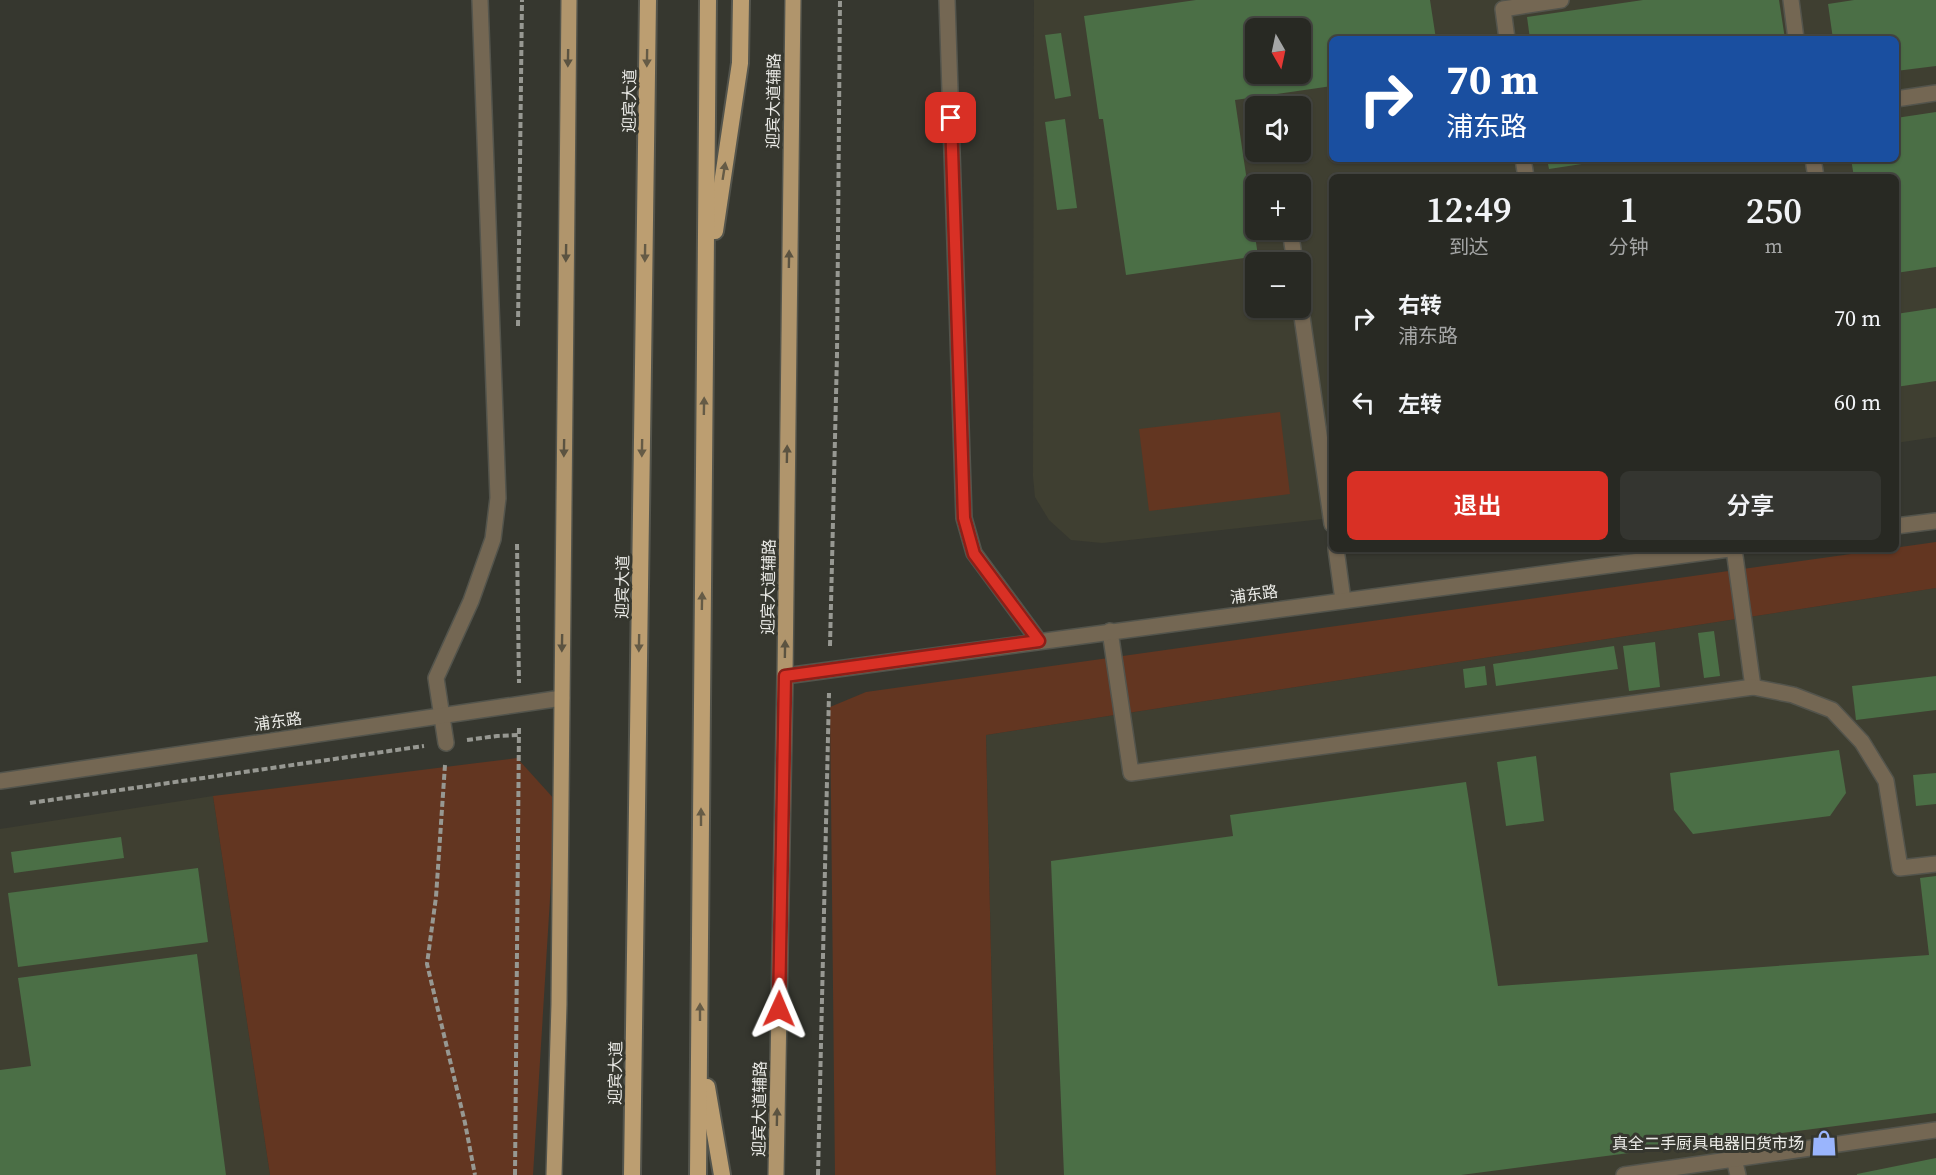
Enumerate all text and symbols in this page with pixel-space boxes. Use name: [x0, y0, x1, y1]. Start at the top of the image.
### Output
north arrow: [1245, 18, 1311, 84]
map controls: [1245, 18, 1311, 318]
one-way arrow: [563, 49, 573, 68]
one-way arrow: [642, 49, 652, 68]
text: 70 m: [1446, 50, 1539, 108]
street label: 迎宾大道辅路: [761, 53, 785, 149]
icon: right: [1347, 60, 1425, 138]
street label: 迎宾大道: [617, 69, 641, 133]
pin: [925, 92, 976, 143]
button: sound: [1245, 96, 1311, 162]
icon: arrive: [934, 101, 967, 134]
text: 浦东路: [1446, 108, 1527, 145]
one-way arrow: [720, 161, 729, 180]
button: +: [1245, 174, 1311, 240]
text: 12:49: [1426, 185, 1512, 234]
text: 1: [1619, 185, 1638, 234]
text: 250: [1746, 186, 1802, 235]
text: m: [1765, 232, 1783, 260]
text: 到达: [1449, 233, 1489, 261]
text: 分钟: [1609, 233, 1649, 261]
one-way arrow: [561, 244, 571, 263]
one-way arrow: [640, 244, 649, 263]
one-way arrow: [784, 249, 794, 268]
button: −: [1245, 252, 1311, 318]
text: 右转: [1398, 290, 1442, 320]
icon: right: [1347, 302, 1380, 335]
text: 70 m: [1834, 303, 1881, 333]
text: 浦东路: [1398, 322, 1458, 350]
icon: left: [1347, 386, 1380, 419]
text: 60 m: [1834, 387, 1881, 417]
text: 左转: [1398, 389, 1442, 419]
one-way arrow: [700, 396, 709, 415]
one-way arrow: [559, 439, 569, 458]
one-way arrow: [637, 439, 647, 458]
one-way arrow: [782, 444, 792, 463]
button: 退出: [1347, 471, 1608, 540]
button: 分享: [1620, 471, 1881, 540]
street label: 迎宾大道辅路: [756, 539, 780, 635]
street label: 迎宾大道: [610, 555, 634, 619]
street label: 浦东路: [1229, 580, 1279, 608]
one-way arrow: [698, 591, 707, 610]
one-way arrow: [557, 634, 567, 653]
one-way arrow: [634, 634, 644, 653]
one-way arrow: [780, 639, 790, 658]
street label: 浦东路: [253, 707, 303, 735]
one-way arrow: [696, 807, 706, 826]
position arrow: [747, 977, 811, 1041]
one-way arrow: [695, 1002, 705, 1021]
street label: 迎宾大道: [603, 1041, 627, 1105]
street label: 迎宾大道辅路: [747, 1061, 771, 1157]
one-way arrow: [772, 1107, 782, 1126]
shop icon: 真全二手厨具电器旧货市场: [1809, 1128, 1839, 1158]
place label: 真全二手厨具电器旧货市场: [1612, 1132, 1804, 1154]

